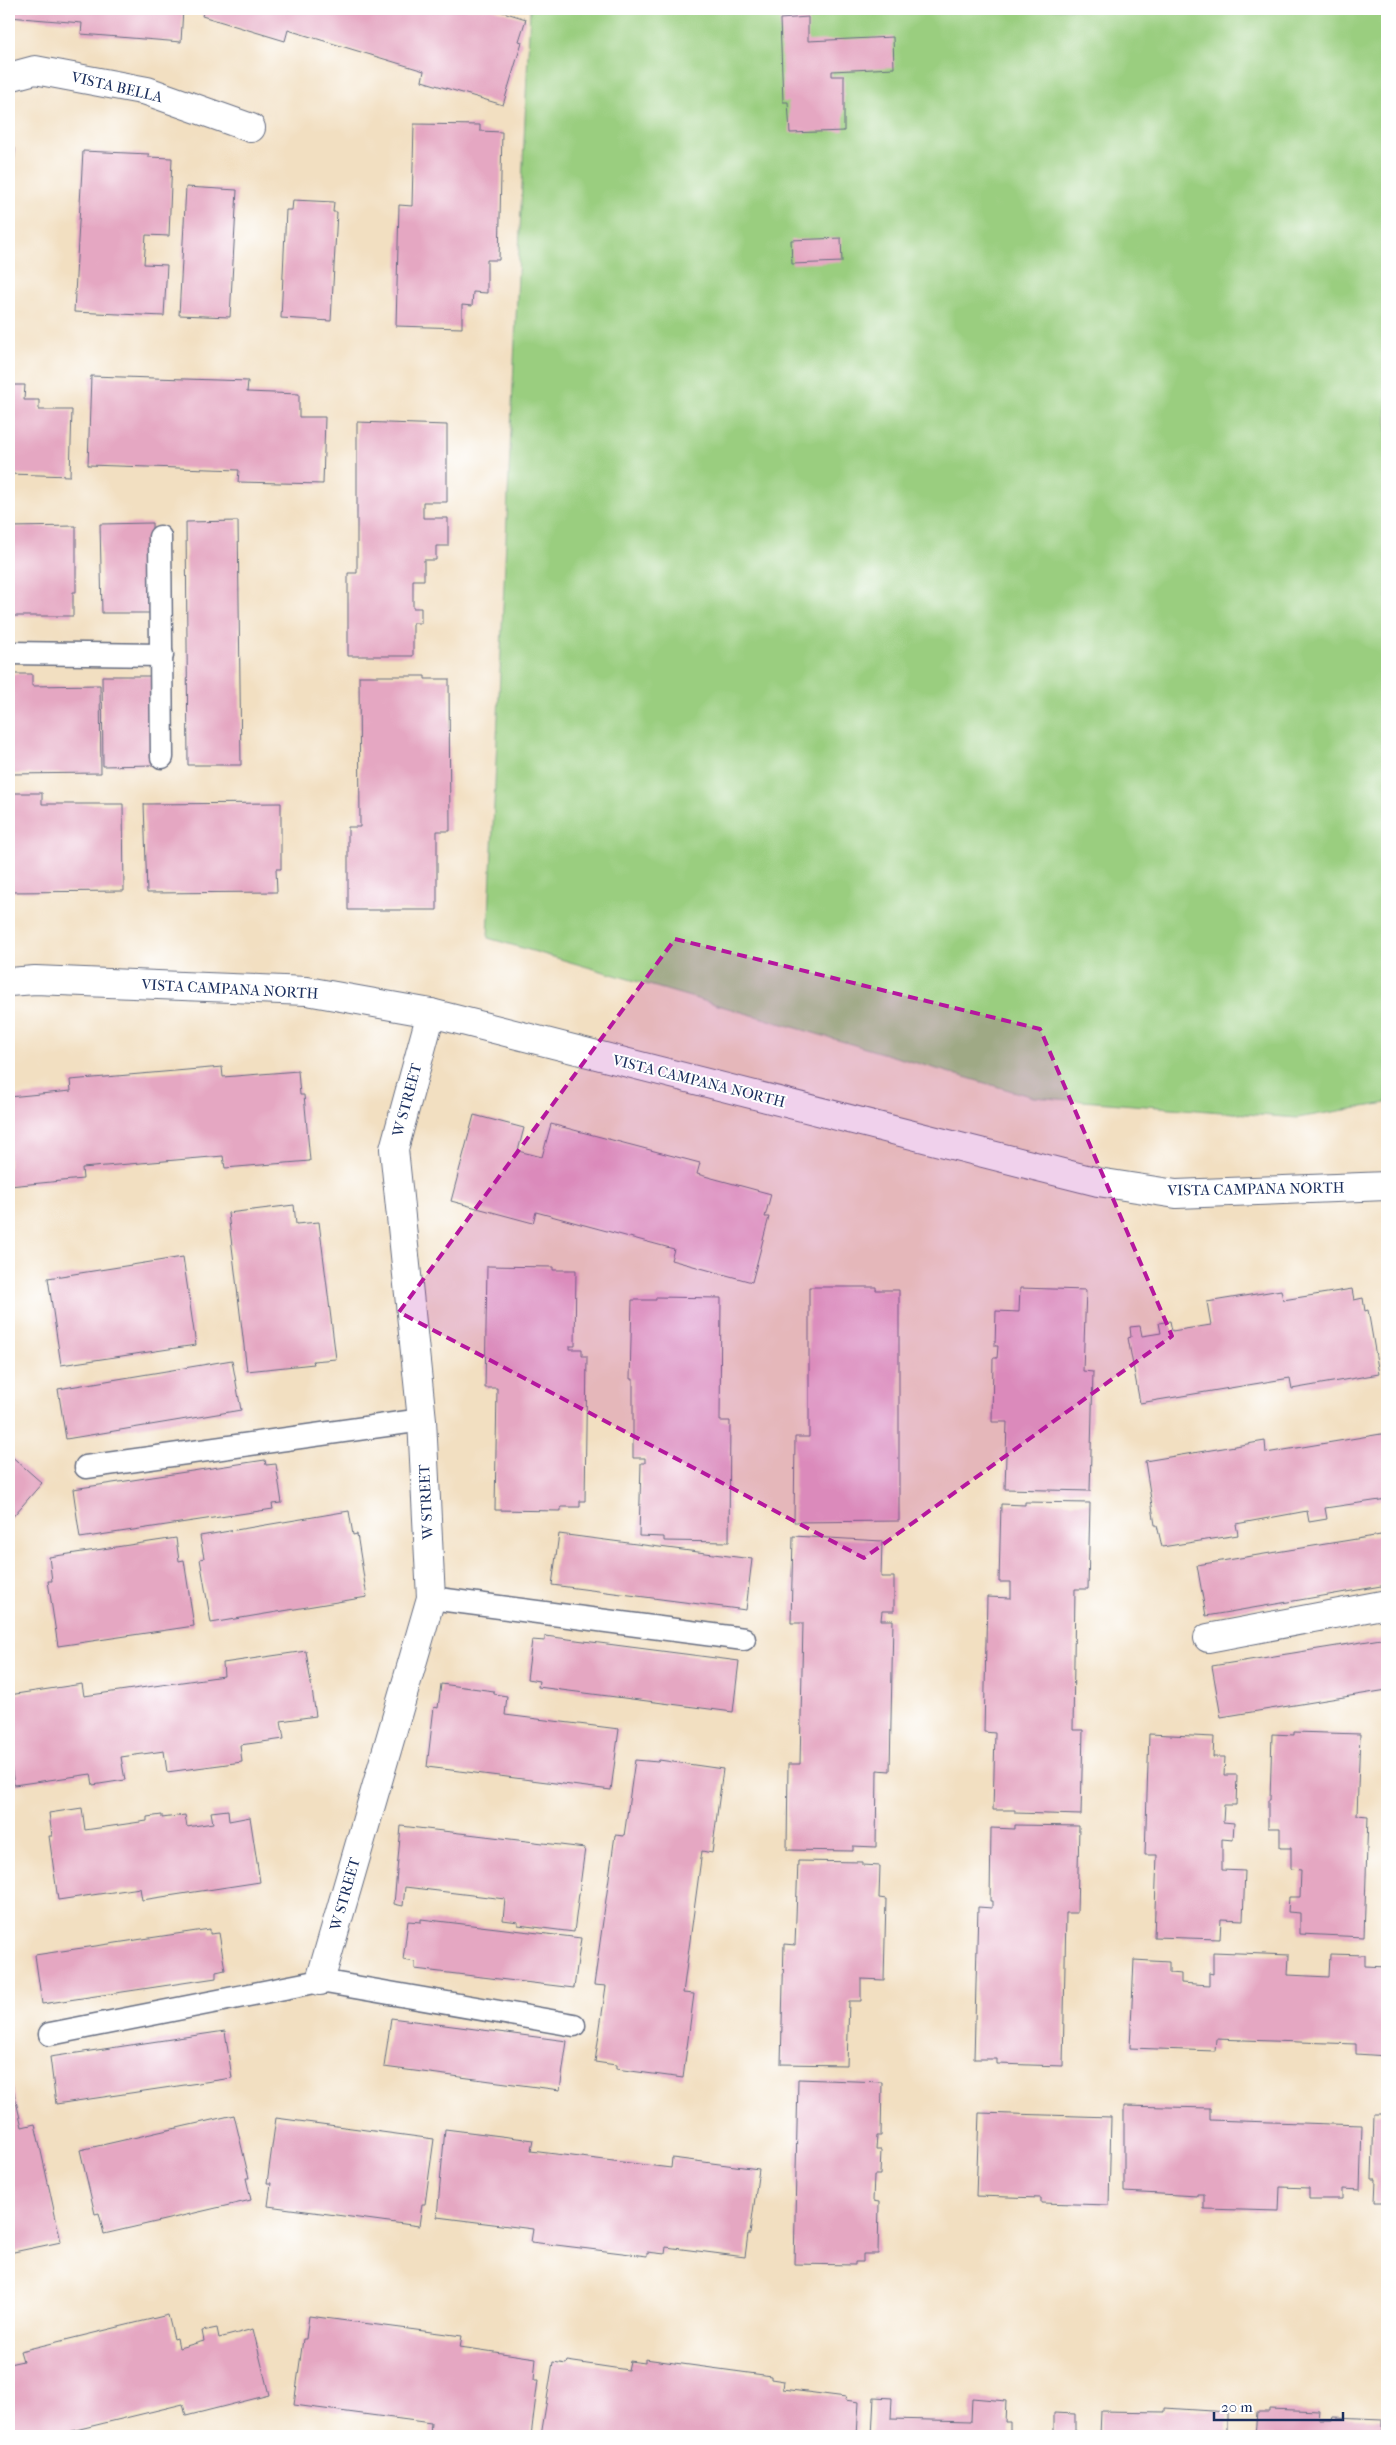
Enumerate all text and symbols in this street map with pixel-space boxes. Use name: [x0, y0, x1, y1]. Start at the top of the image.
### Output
street label: VISTA BELLA: [69, 68, 165, 106]
street label: VISTA CAMPANA NORTH: [140, 975, 319, 1003]
street label: VISTA CAMPANA NORTH: [610, 1051, 787, 1111]
street label: W STREET: [388, 1061, 426, 1140]
street label: VISTA CAMPANA NORTH: [1166, 1178, 1345, 1200]
street label: W STREET: [415, 1463, 437, 1541]
street label: W STREET: [326, 1855, 364, 1934]
scale bar: [1214, 2390, 1342, 2422]
text: 20 m: [1221, 2398, 1253, 2416]

